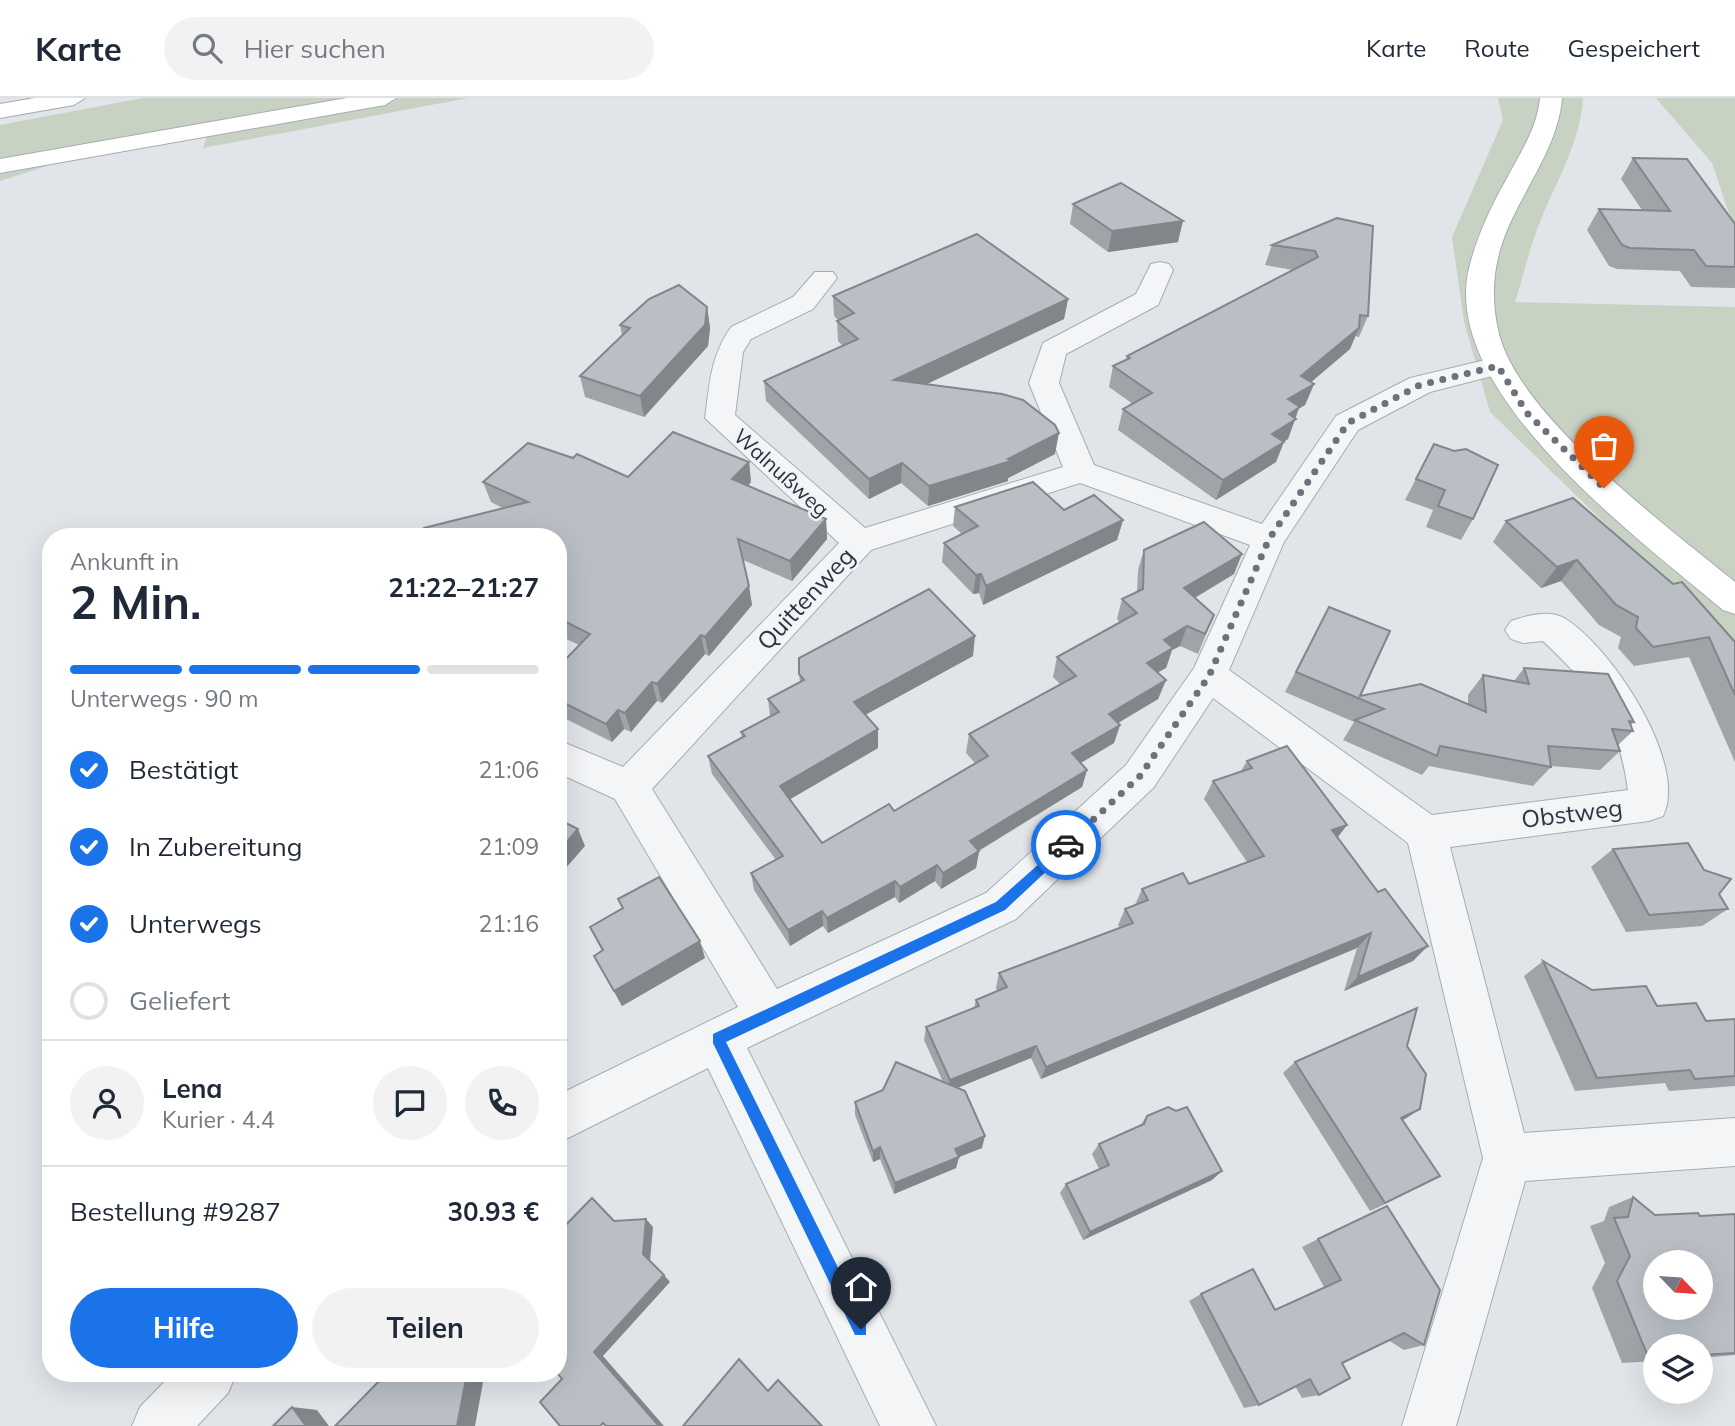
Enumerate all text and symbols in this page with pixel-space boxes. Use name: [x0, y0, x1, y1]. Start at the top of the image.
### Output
search box: [164, 17, 654, 80]
text: Karte: [35, 28, 122, 69]
icon: search: [188, 29, 226, 67]
text: Hier suchen: [244, 32, 386, 65]
text: Karte: [1366, 33, 1426, 63]
text: Route: [1464, 33, 1530, 63]
text: Gespeichert: [1568, 33, 1700, 63]
pin: [1574, 416, 1634, 488]
street label: Walnußweg: [729, 423, 835, 522]
icon: bag: [1585, 427, 1623, 465]
street label: Quittenweg: [750, 541, 860, 656]
text: Ankunft in: [70, 547, 179, 576]
text: 21:22–21:27: [388, 571, 539, 604]
text: 2 Min.: [70, 573, 201, 631]
text: Unterwegs · 90 m: [70, 684, 258, 713]
icon: check: [70, 751, 108, 789]
text: Bestätigt: [129, 753, 238, 786]
text: 21:06: [479, 755, 539, 784]
street label: Obstweg: [1520, 792, 1624, 834]
courier: [1031, 810, 1101, 880]
icon: car: [1047, 826, 1085, 864]
icon: check: [70, 828, 108, 866]
text: In Zubereitung: [129, 830, 302, 863]
text: 21:09: [479, 832, 539, 861]
icon: check: [70, 905, 108, 943]
text: Unterwegs: [129, 907, 262, 940]
text: 21:16: [479, 909, 539, 938]
text: Geliefert: [129, 984, 230, 1017]
button: person: [70, 1066, 144, 1140]
button: chat: [373, 1066, 447, 1140]
button: phone: [465, 1066, 539, 1140]
text: Lena: [162, 1072, 222, 1105]
text: Kurier · 4.4: [162, 1105, 274, 1134]
text: Bestellung #9287: [70, 1195, 281, 1228]
text: 30.93 €: [447, 1195, 539, 1228]
north arrow: [1643, 1250, 1713, 1320]
map controls: [1643, 1250, 1713, 1404]
pin: [831, 1257, 891, 1329]
icon: home: [842, 1268, 880, 1306]
button: Hilfe: [70, 1288, 298, 1368]
button: Teilen: [312, 1288, 539, 1368]
button: layers: [1643, 1334, 1713, 1404]

